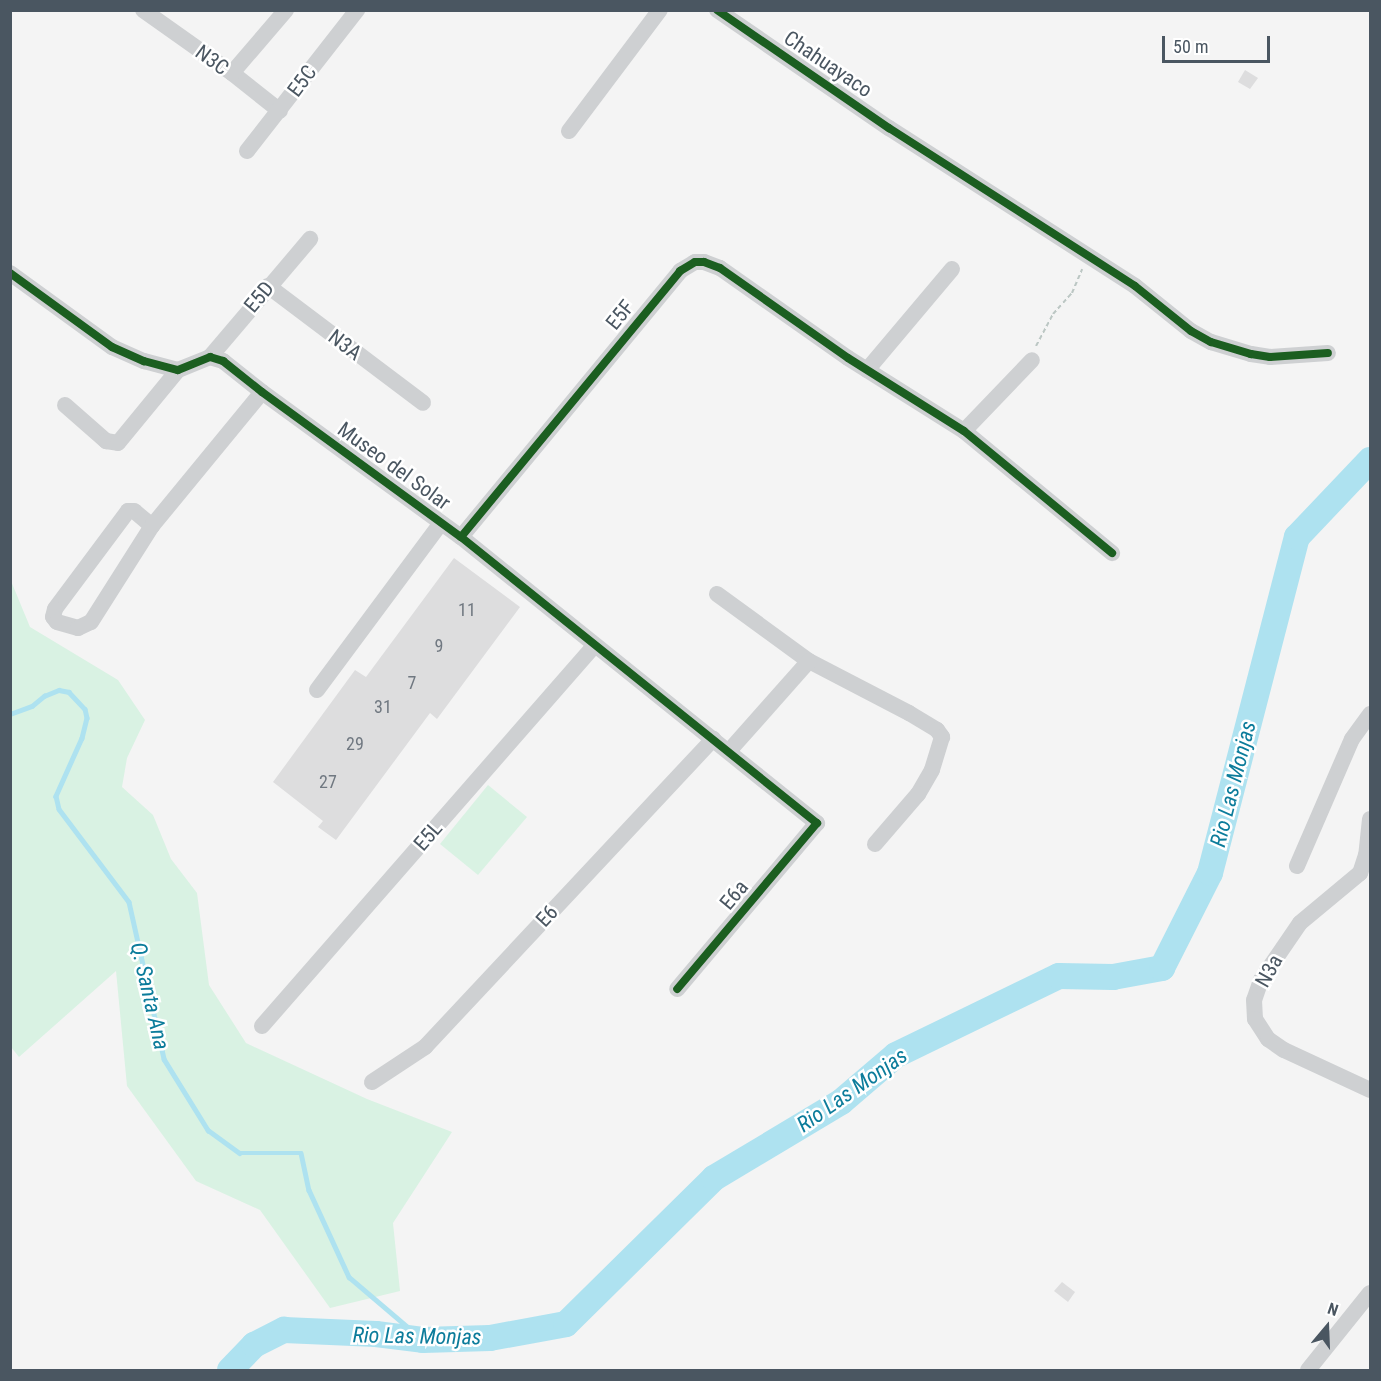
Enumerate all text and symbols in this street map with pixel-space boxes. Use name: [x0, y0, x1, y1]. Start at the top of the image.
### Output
scale bar: [1165, 24, 1273, 62]
street label: Chahuayaco: [779, 25, 877, 103]
text: 50 m: [1173, 36, 1208, 57]
street label: N3C: [190, 39, 234, 81]
street label: E5C: [282, 60, 322, 102]
street label: E5D: [239, 276, 279, 318]
street label: E5F: [600, 295, 640, 335]
street label: N3A: [323, 324, 367, 366]
street label: Museo del Solar: [333, 417, 455, 515]
house number: 11: [458, 599, 476, 621]
house number: 9: [435, 635, 443, 657]
house number: 7: [408, 672, 416, 694]
house number: 31: [374, 696, 392, 718]
water label: Rio Las Monjas: [1205, 718, 1261, 850]
house number: 29: [346, 733, 364, 755]
house number: 27: [319, 771, 337, 793]
street label: E5L: [408, 816, 448, 856]
street label: E6a: [714, 875, 754, 915]
street label: E6: [531, 900, 563, 932]
water label: Q. Santa Ana: [125, 940, 175, 1052]
street label: N3a: [1250, 950, 1288, 992]
water label: Rio Las Monjas: [792, 1042, 912, 1138]
north arrow: [1297, 1297, 1357, 1357]
text: N: [1325, 1299, 1341, 1320]
water label: Rio Las Monjas: [352, 1322, 482, 1350]

